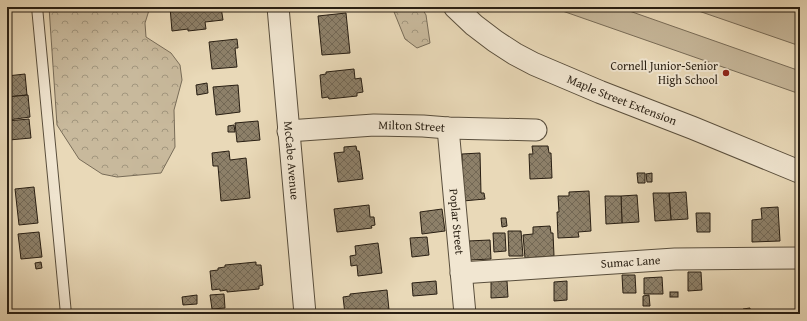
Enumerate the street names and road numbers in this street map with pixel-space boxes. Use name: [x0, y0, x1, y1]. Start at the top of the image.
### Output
street label: Maple Street Extension: [565, 70, 680, 129]
street label: Milton Street: [378, 116, 447, 136]
street label: McCabe Avenue: [280, 120, 304, 201]
street label: Poplar Street: [446, 188, 469, 256]
street label: Sumac Lane: [600, 251, 661, 272]

